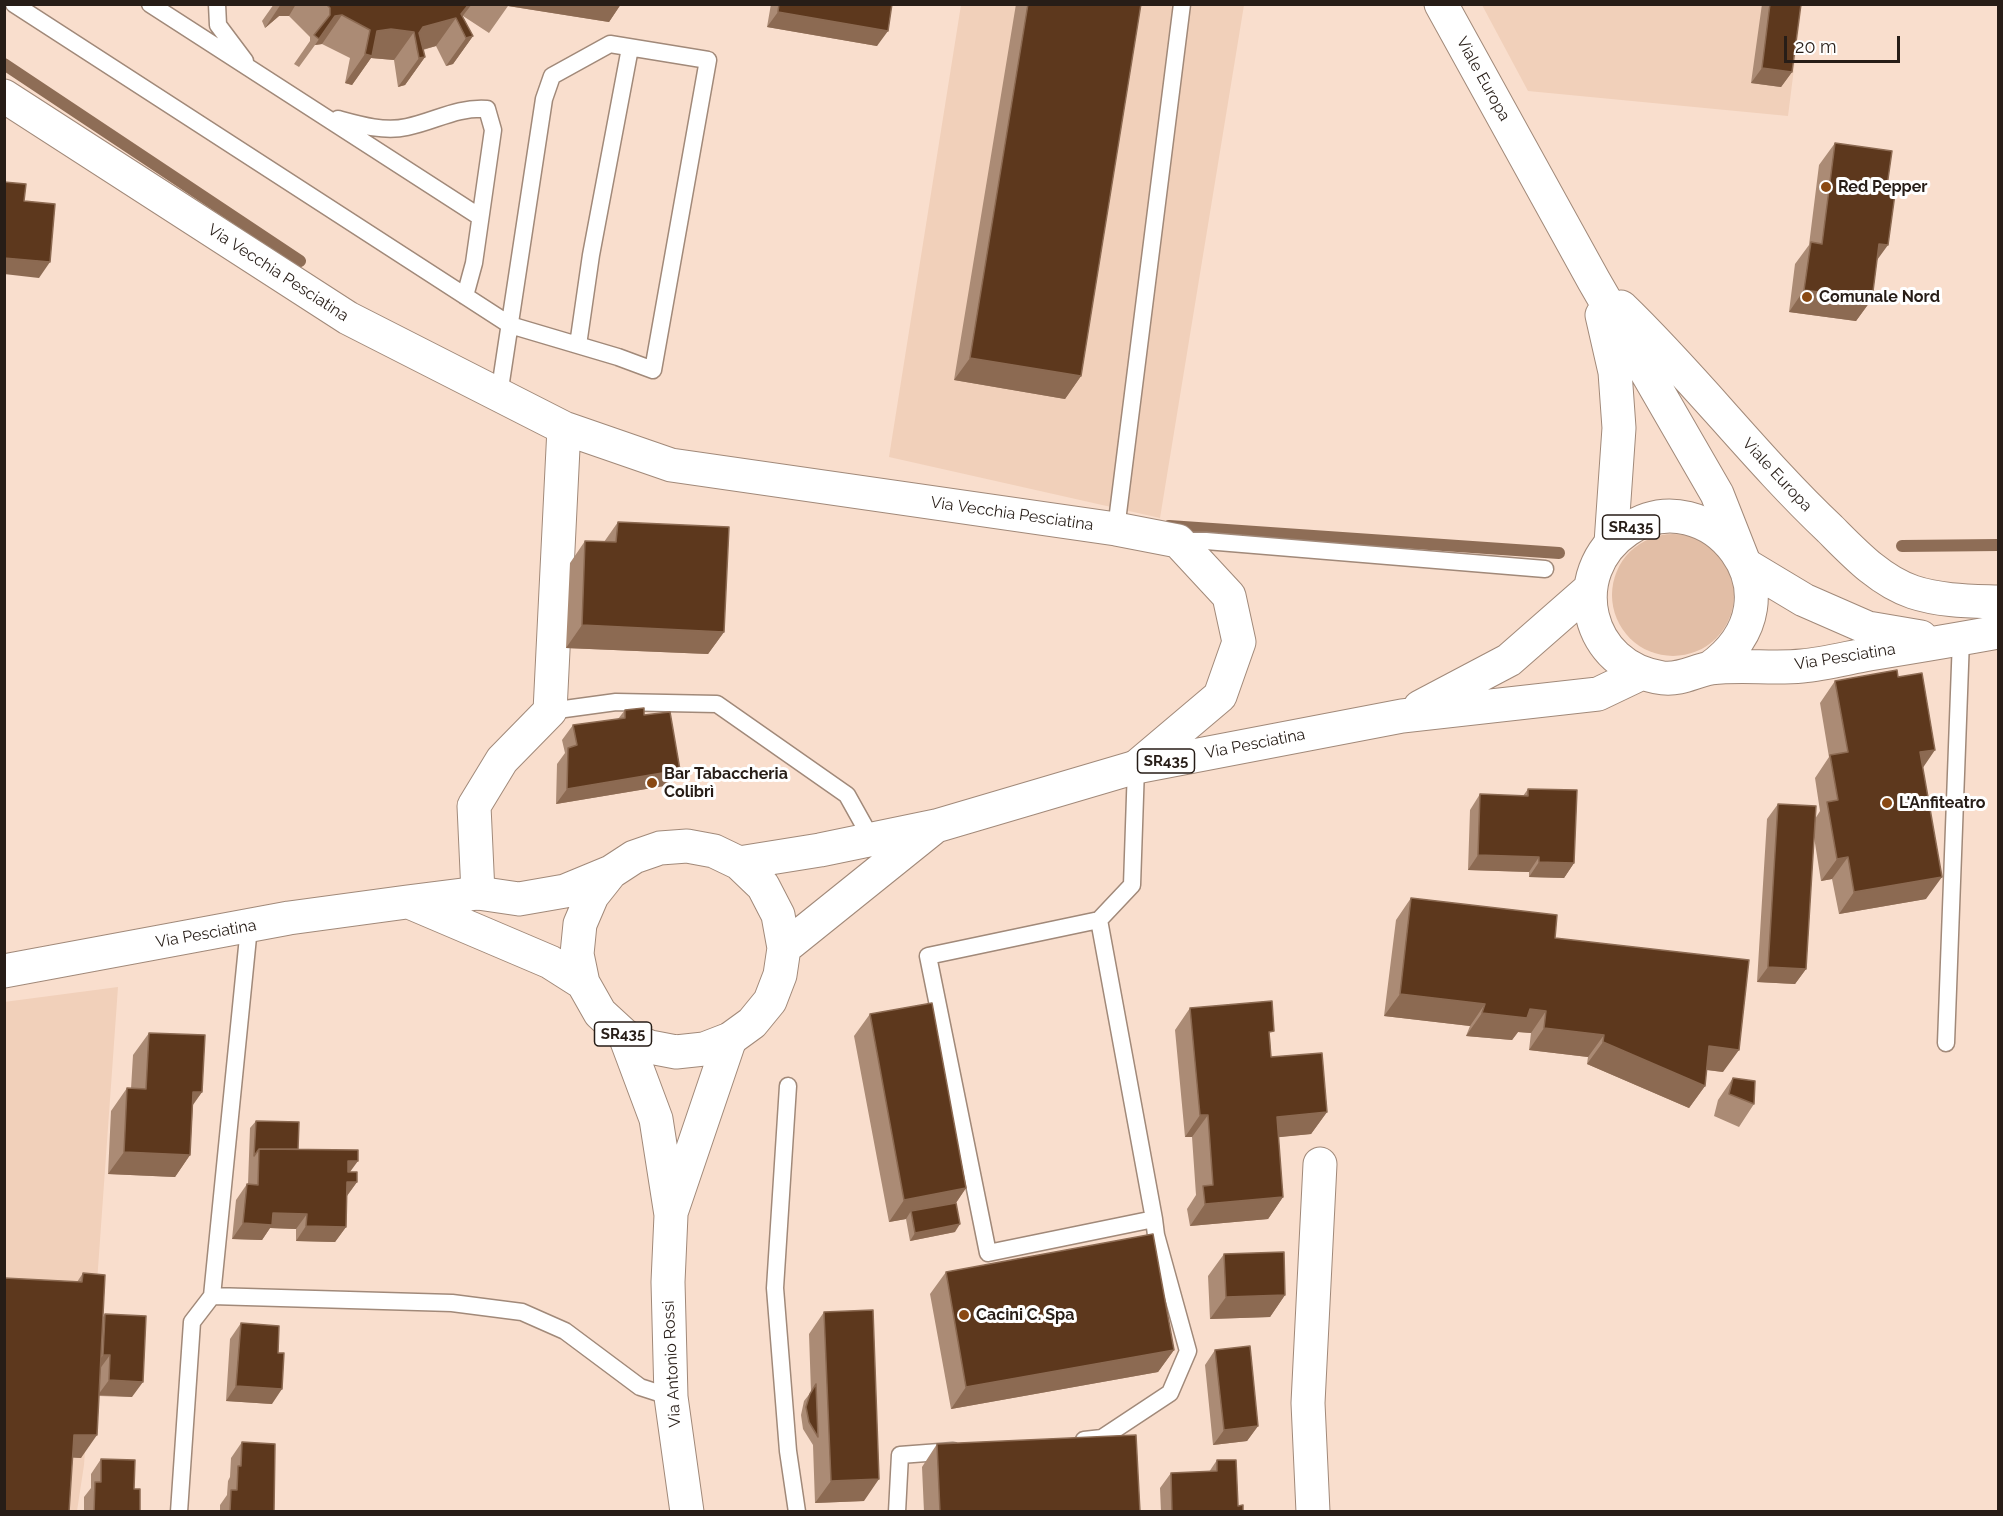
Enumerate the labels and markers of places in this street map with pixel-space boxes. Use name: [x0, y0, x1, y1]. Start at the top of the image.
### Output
place label: Red Pepper: [1838, 177, 1928, 197]
marker: Red Pepper: [1819, 180, 1833, 194]
place label: Comunale Nord: [1819, 287, 1940, 307]
marker: Comunale Nord: [1800, 290, 1814, 304]
place label: Bar Tabaccheria Colibrì: [664, 764, 788, 802]
marker: Bar Tabaccheria Colibrì: [645, 776, 659, 790]
place label: L'Anfiteatro: [1899, 793, 1985, 813]
marker: L'Anfiteatro: [1880, 796, 1894, 810]
place label: Cacini C. Spa: [976, 1305, 1074, 1325]
marker: Cacini C. Spa: [957, 1308, 971, 1322]

